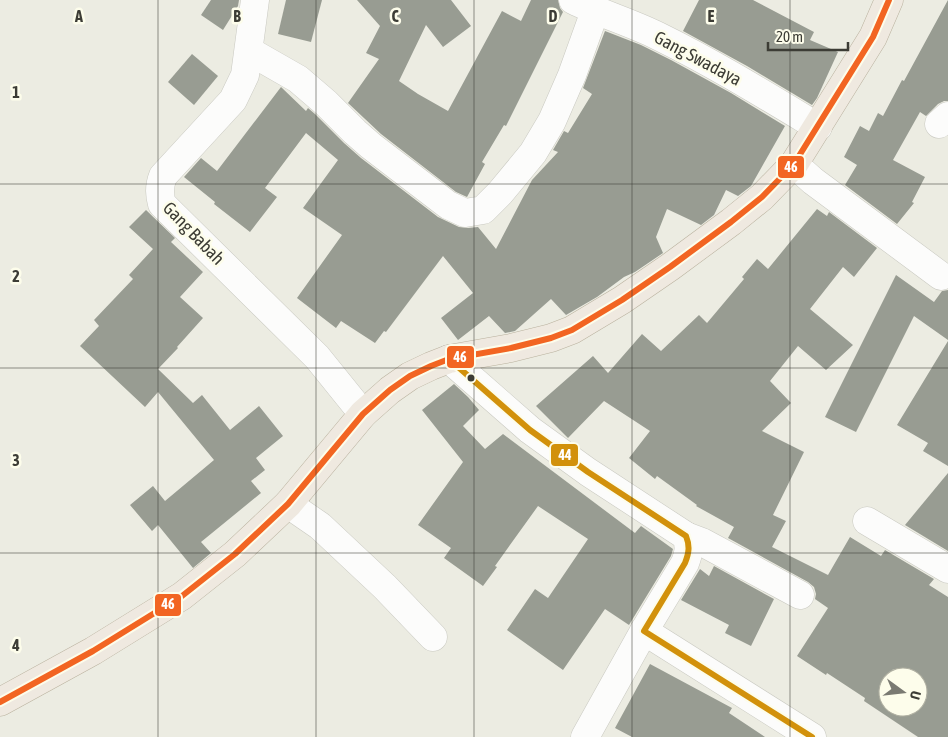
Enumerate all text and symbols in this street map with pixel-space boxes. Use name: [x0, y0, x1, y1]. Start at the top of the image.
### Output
text: A: [74, 7, 83, 25]
text: B: [233, 7, 241, 25]
text: C: [391, 7, 399, 25]
text: D: [549, 7, 558, 25]
text: E: [708, 7, 715, 25]
scale bar: [768, 20, 848, 52]
street label: Gang Swadaya: [651, 26, 745, 90]
text: 20 m: [776, 28, 803, 45]
text: 1: [12, 83, 20, 101]
line badge: 46: [777, 155, 805, 179]
text: 46: [783, 159, 798, 175]
street label: Gang Babah: [159, 197, 229, 269]
text: 2: [12, 267, 20, 285]
line badge: 46: [446, 345, 475, 369]
text: 46: [452, 349, 467, 365]
unlabelled marker: [466, 373, 476, 383]
line badge: 44: [550, 443, 579, 467]
text: 44: [557, 447, 572, 463]
text: 3: [12, 451, 20, 469]
line badge: 46: [154, 593, 182, 617]
text: 46: [160, 596, 175, 612]
text: 4: [11, 636, 20, 654]
north arrow: [878, 667, 928, 717]
text: U: [907, 689, 924, 701]

